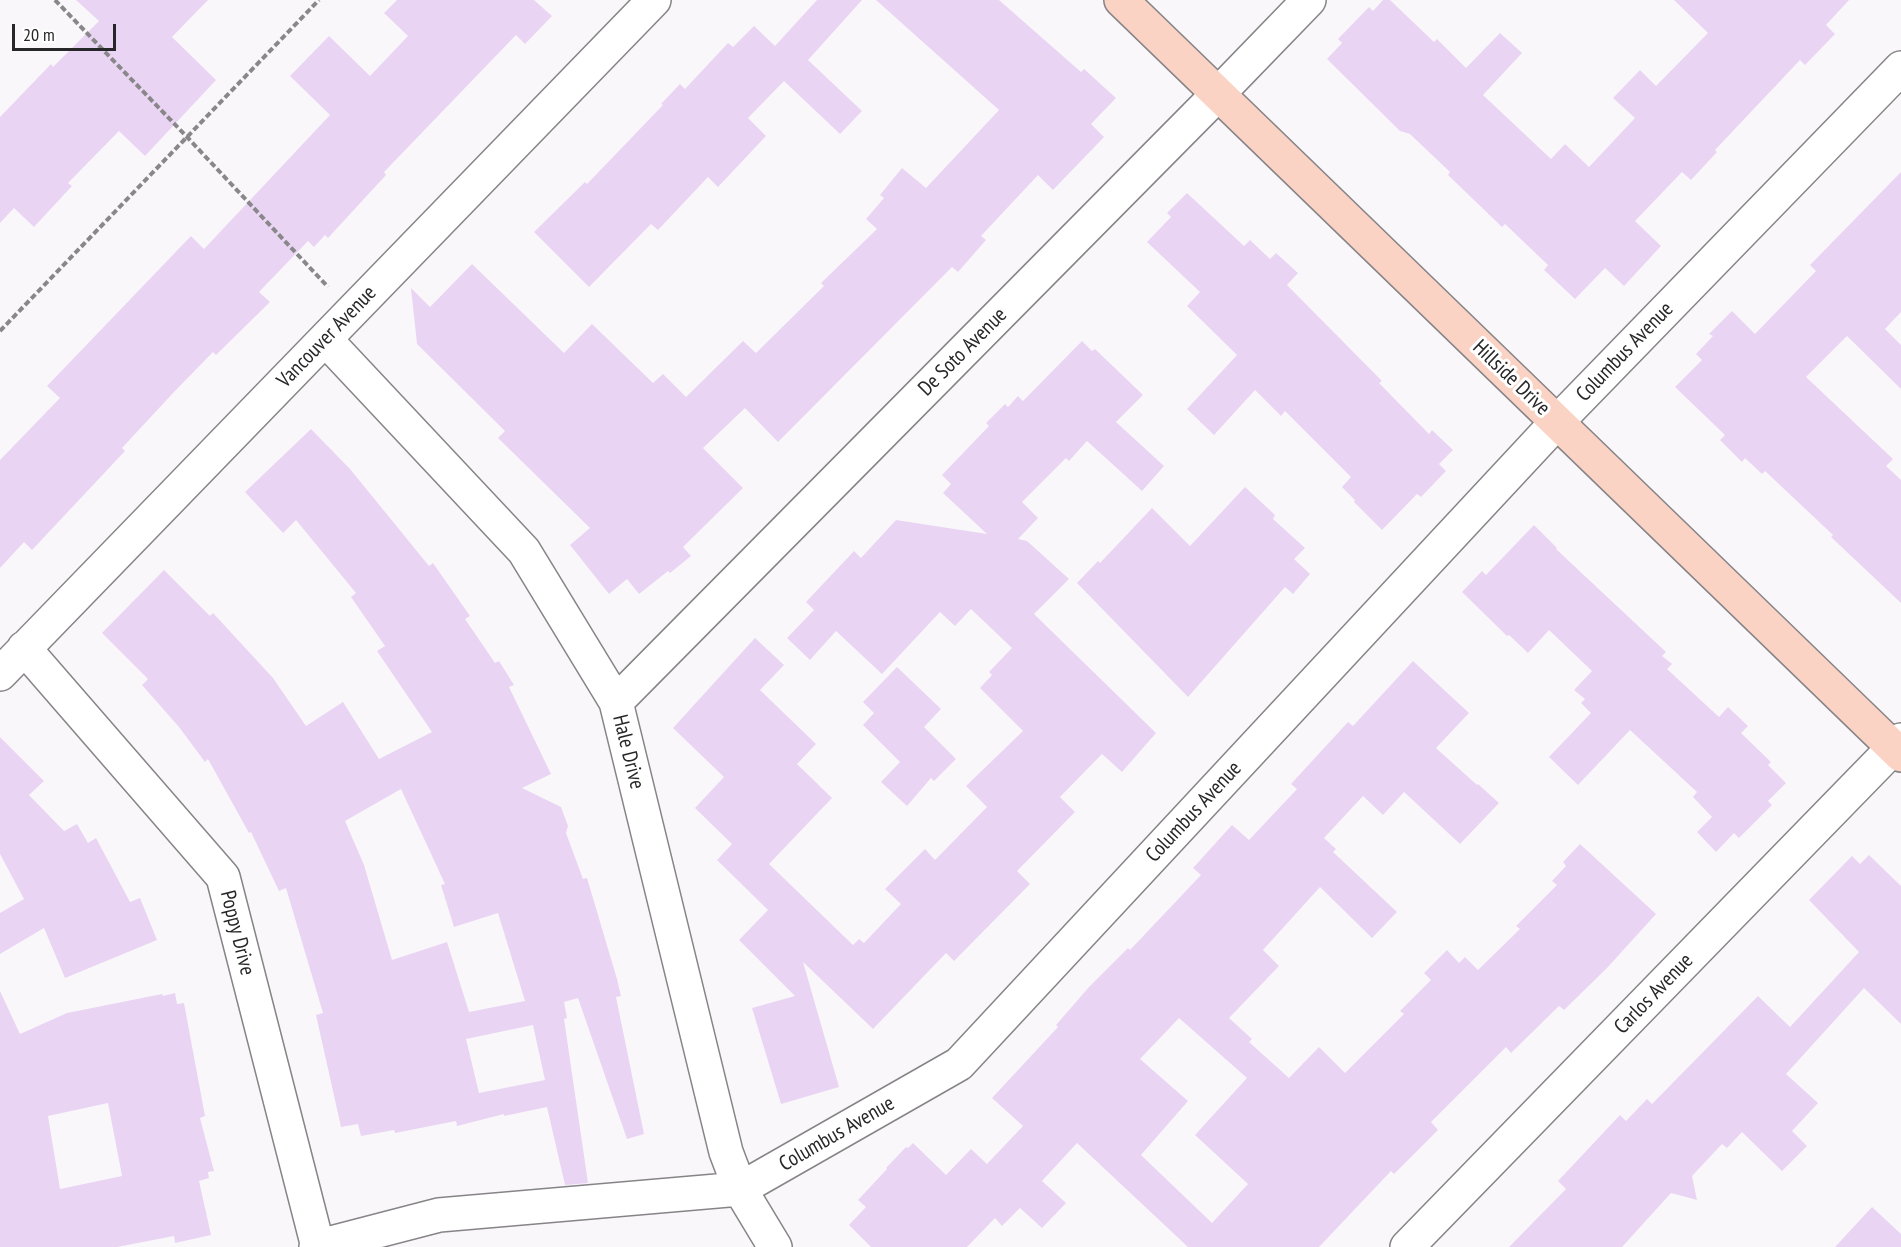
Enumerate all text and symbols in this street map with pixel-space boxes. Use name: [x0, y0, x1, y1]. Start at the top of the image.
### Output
scale bar: [15, 12, 118, 50]
text: 20 m: [23, 23, 55, 46]
street label: Vancouver Avenue: [272, 281, 382, 393]
street label: Columbus Avenue: [1571, 297, 1679, 407]
street label: De Soto Avenue: [914, 303, 1012, 401]
street label: Hillside Drive: [1467, 335, 1555, 421]
street label: Hale Drive: [607, 712, 649, 792]
street label: Columbus Avenue: [1141, 756, 1247, 868]
street label: Poppy Drive: [214, 888, 260, 978]
street label: Carlos Avenue: [1609, 949, 1699, 1039]
street label: Columbus Avenue: [775, 1091, 899, 1177]

